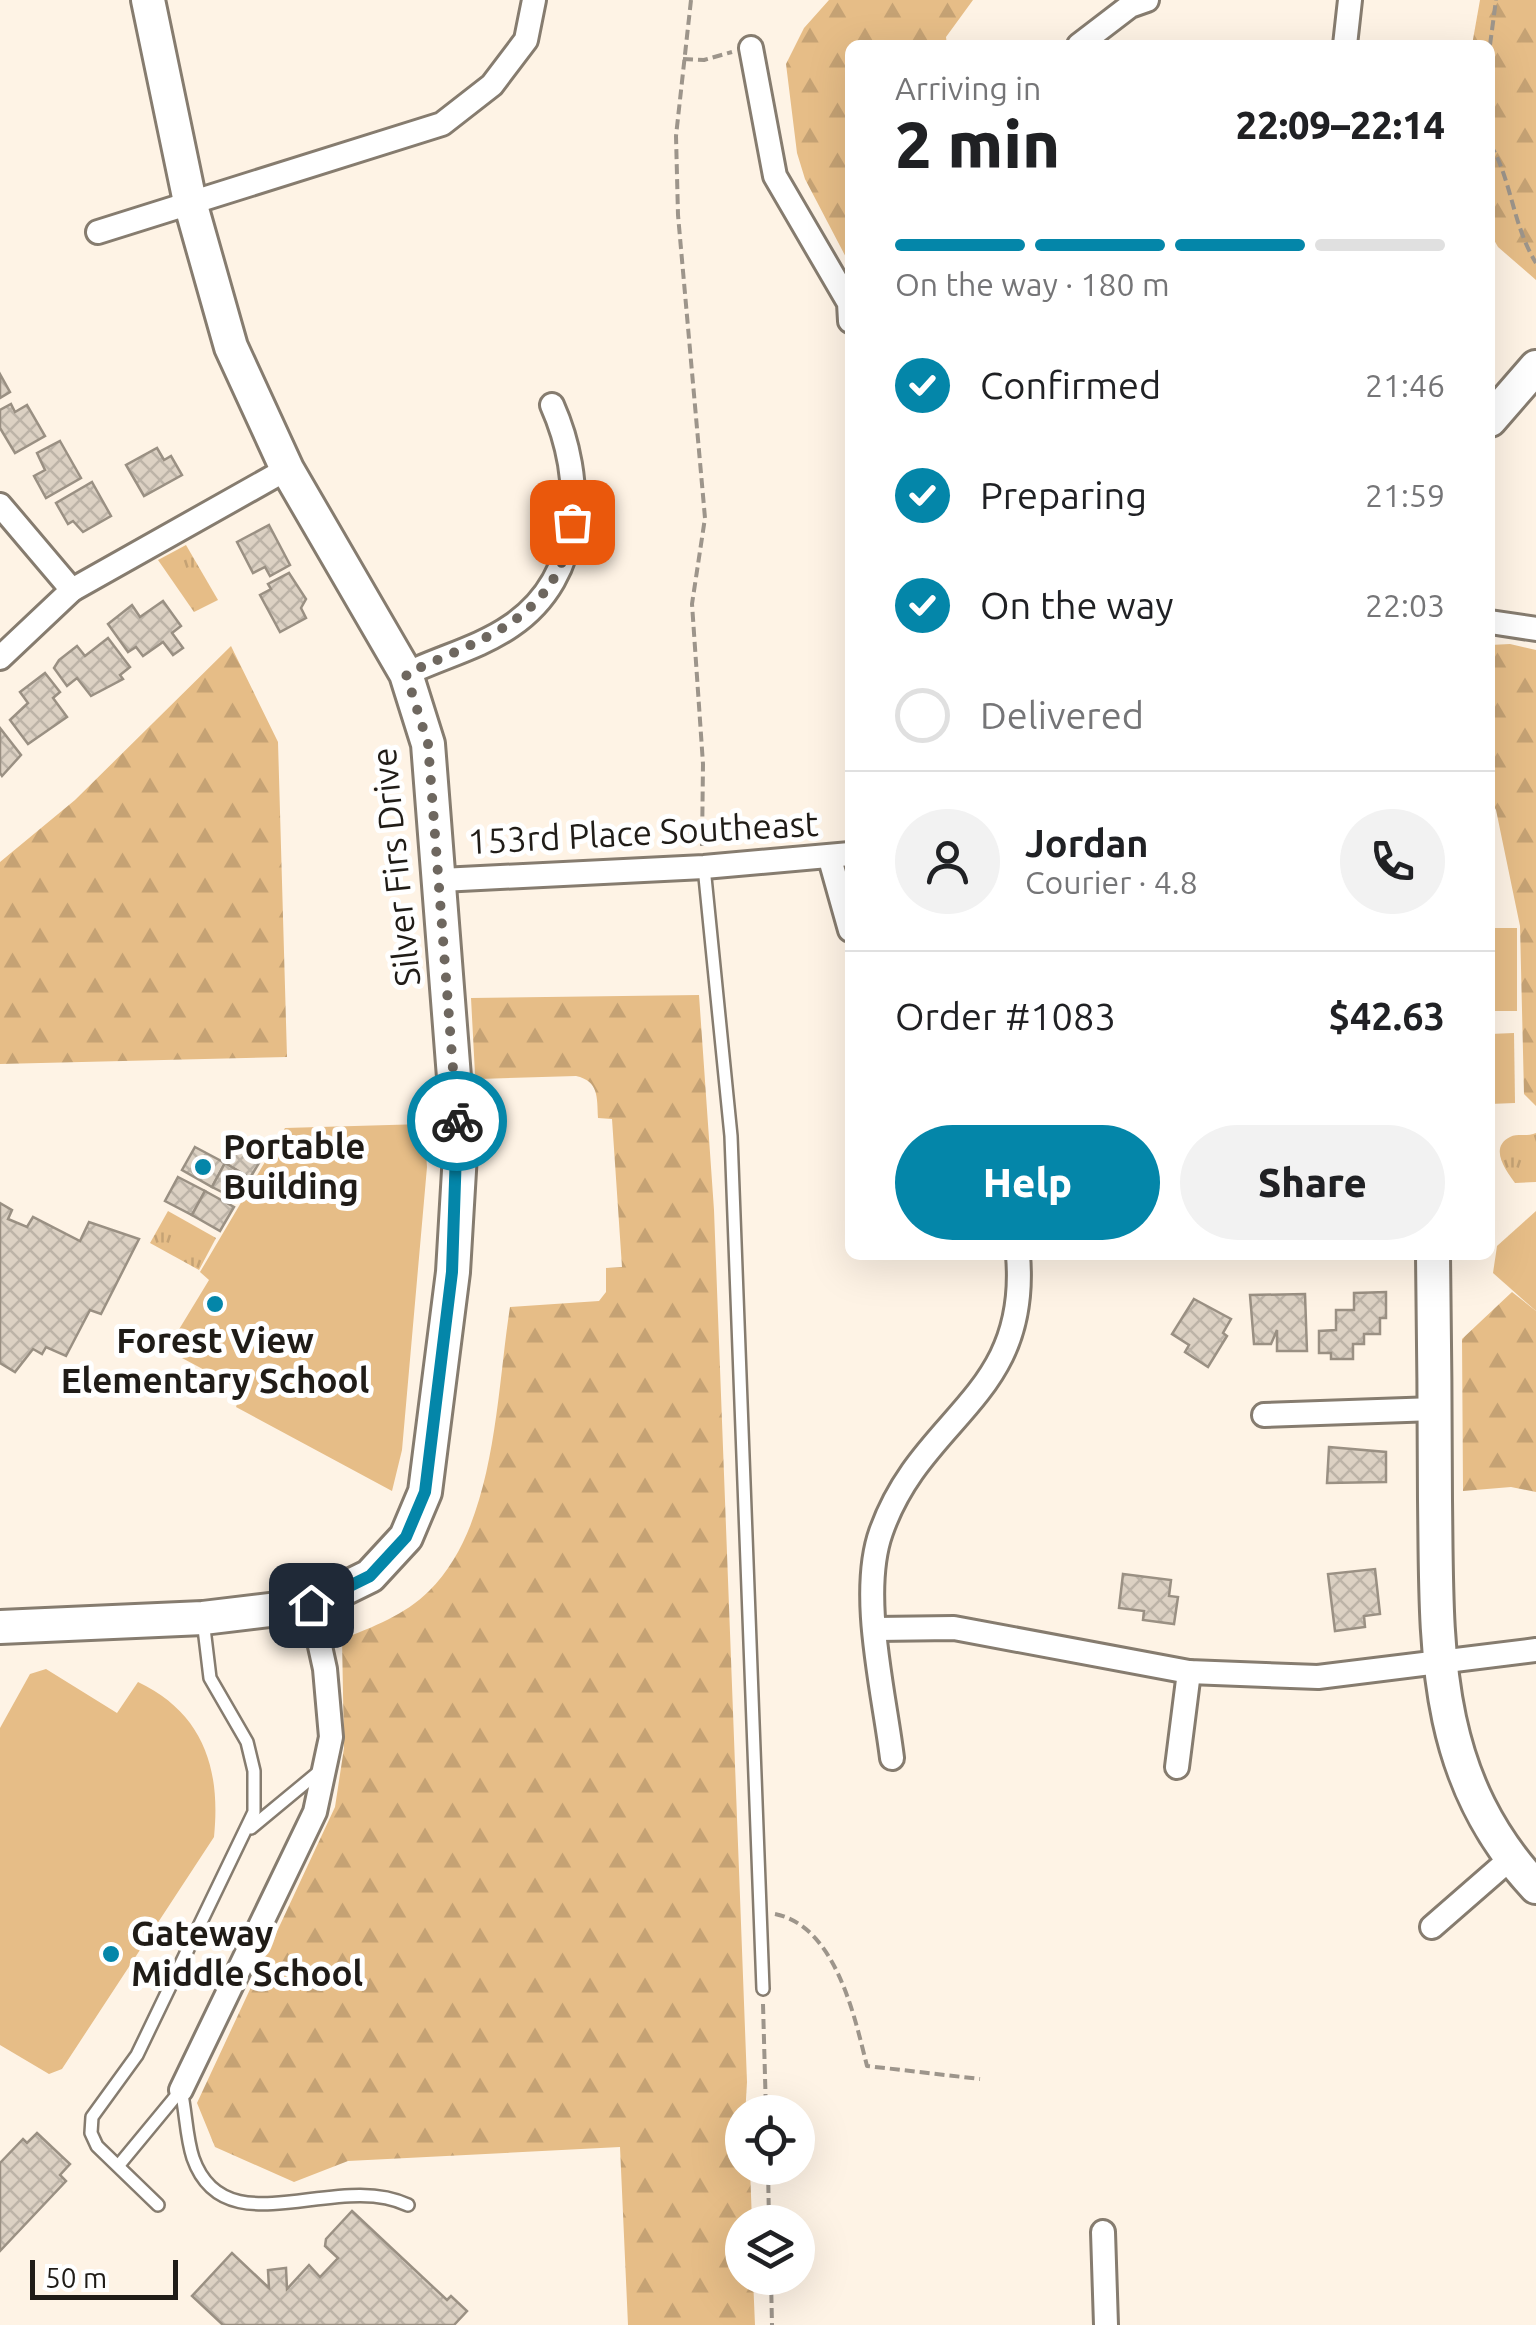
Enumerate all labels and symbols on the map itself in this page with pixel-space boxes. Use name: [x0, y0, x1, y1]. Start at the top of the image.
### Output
pin: [530, 480, 615, 565]
street label: Silver Firs Drive: [363, 746, 427, 988]
street label: 153rd Place Southeast: [466, 803, 820, 861]
courier: [407, 1071, 507, 1171]
place label: Portable Building: [223, 1126, 365, 1206]
marker: Portable Building: [192, 1156, 214, 1178]
marker: Forest View Elementary School: [204, 1293, 226, 1315]
place label: Forest View Elementary School: [61, 1320, 369, 1400]
pin: [269, 1563, 354, 1648]
place label: Gateway Middle School: [131, 1913, 363, 1993]
marker: Gateway Middle School: [100, 1943, 122, 1965]
scale bar: [30, 2255, 178, 2300]

